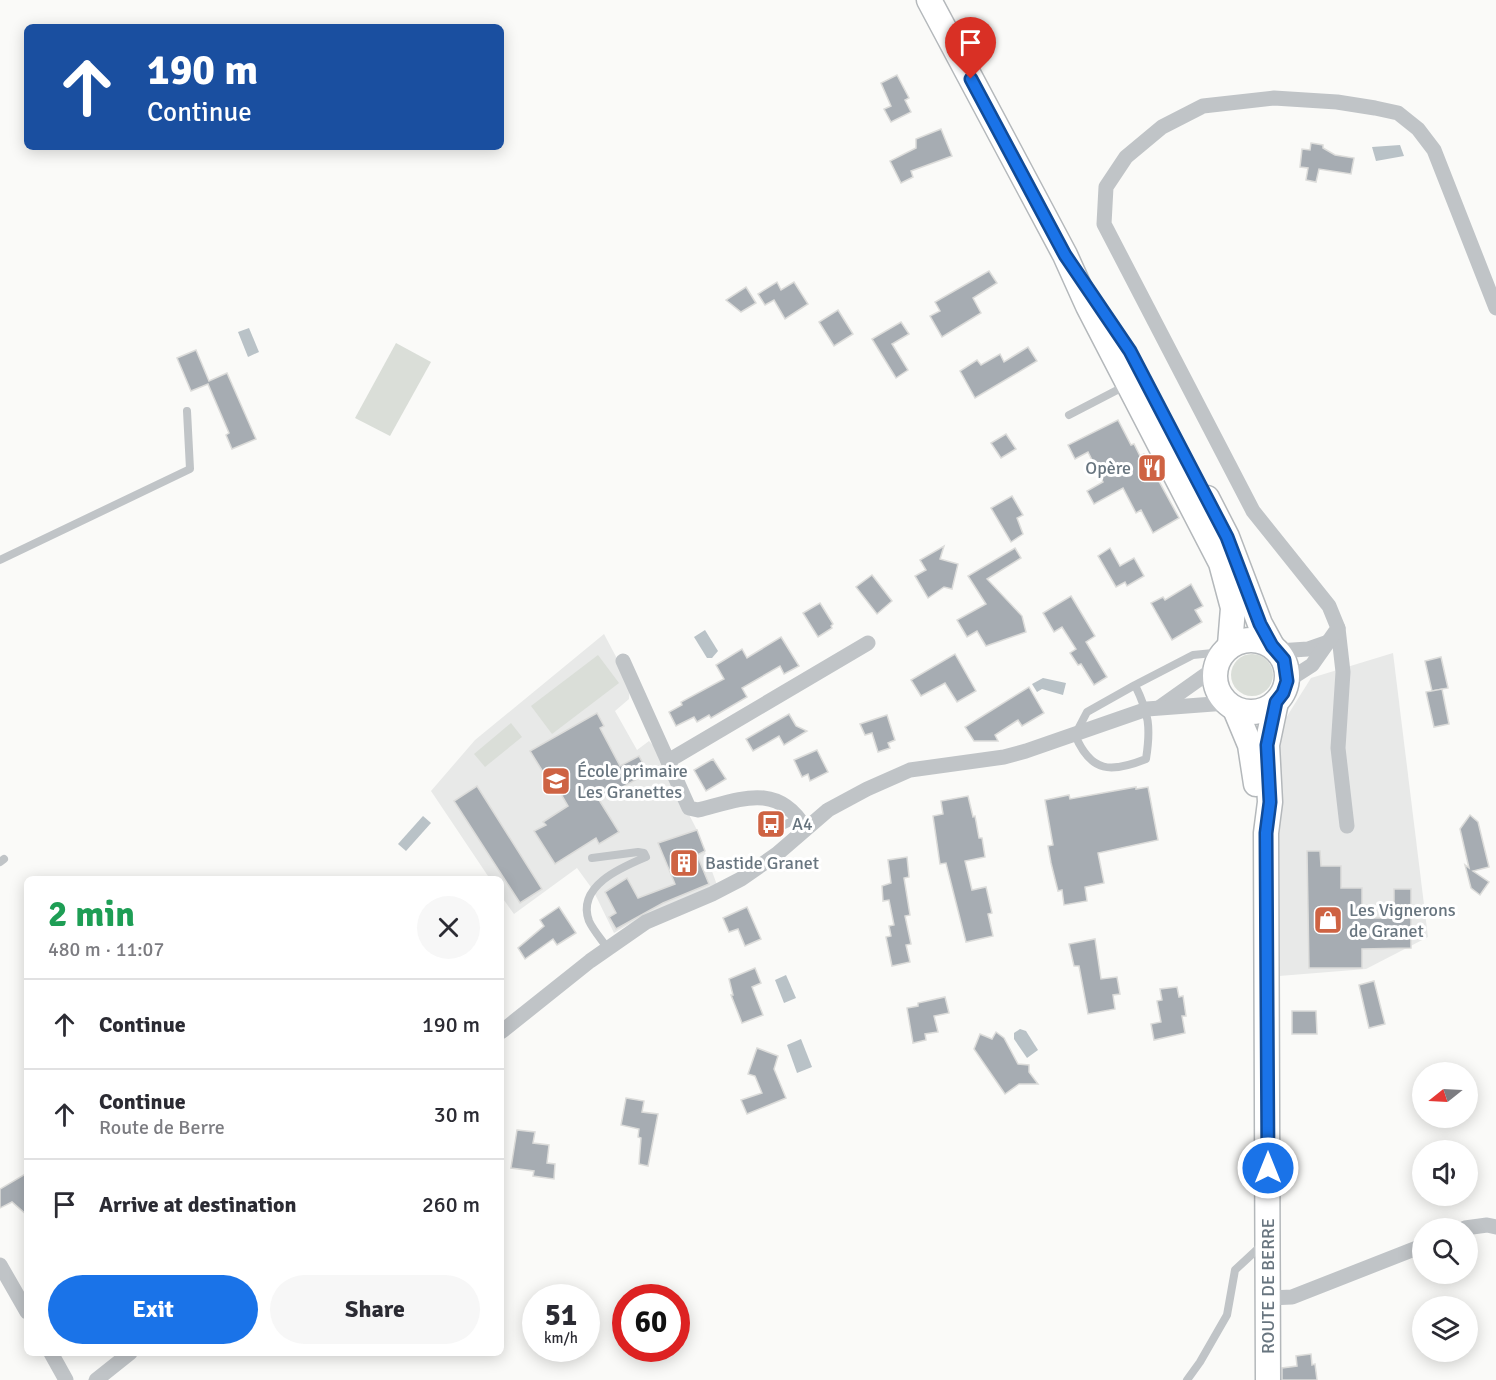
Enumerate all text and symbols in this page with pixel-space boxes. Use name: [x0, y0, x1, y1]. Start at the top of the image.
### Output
pin: [945, 17, 996, 79]
icon: arrive: [954, 26, 987, 59]
text: 190 m: [147, 45, 258, 96]
icon: ahead: [48, 48, 126, 126]
text: Continue: [147, 96, 252, 129]
restaurant icon: Opère: [1136, 452, 1168, 484]
place label: Opère: [1085, 457, 1131, 479]
place label: École primaire Les Granettes: [577, 760, 688, 803]
school or university icon: École primaire Les Granettes: [540, 765, 572, 797]
bus stop icon: A4: [755, 808, 787, 840]
place label: A4: [792, 813, 813, 835]
building icon: Bastide Granet: [668, 847, 700, 879]
place label: Bastide Granet: [705, 852, 819, 874]
text: 2 min: [48, 892, 135, 937]
button: close: [417, 896, 480, 959]
place label: Les Vignerons de Granet: [1349, 899, 1456, 942]
shop icon: Les Vignerons de Granet: [1312, 904, 1344, 936]
text: 480 m · 11:07: [48, 937, 164, 962]
icon: ahead: [48, 1008, 81, 1041]
text: Continue: [99, 1011, 186, 1038]
text: 190 m: [422, 1011, 480, 1038]
north arrow: [1412, 1062, 1478, 1128]
map controls: [1412, 1062, 1478, 1362]
text: Continue: [99, 1088, 186, 1115]
icon: ahead: [48, 1098, 81, 1131]
text: 30 m: [434, 1101, 480, 1128]
text: Route de Berre: [99, 1115, 225, 1140]
position arrow: [1236, 1136, 1300, 1200]
button: sound: [1412, 1140, 1478, 1206]
icon: arrive: [48, 1188, 81, 1221]
text: Arrive at destination: [99, 1191, 296, 1218]
text: 260 m: [422, 1191, 480, 1218]
street label: ROUTE DE BERRE: [1257, 1218, 1279, 1354]
button: search: [1412, 1218, 1478, 1284]
button: Exit: [48, 1275, 258, 1344]
button: Share: [270, 1275, 480, 1344]
speed limit sign: 60: [612, 1284, 690, 1362]
button: layers: [1412, 1296, 1478, 1362]
text: 51: [545, 1297, 577, 1334]
text: km/h: [544, 1329, 578, 1347]

